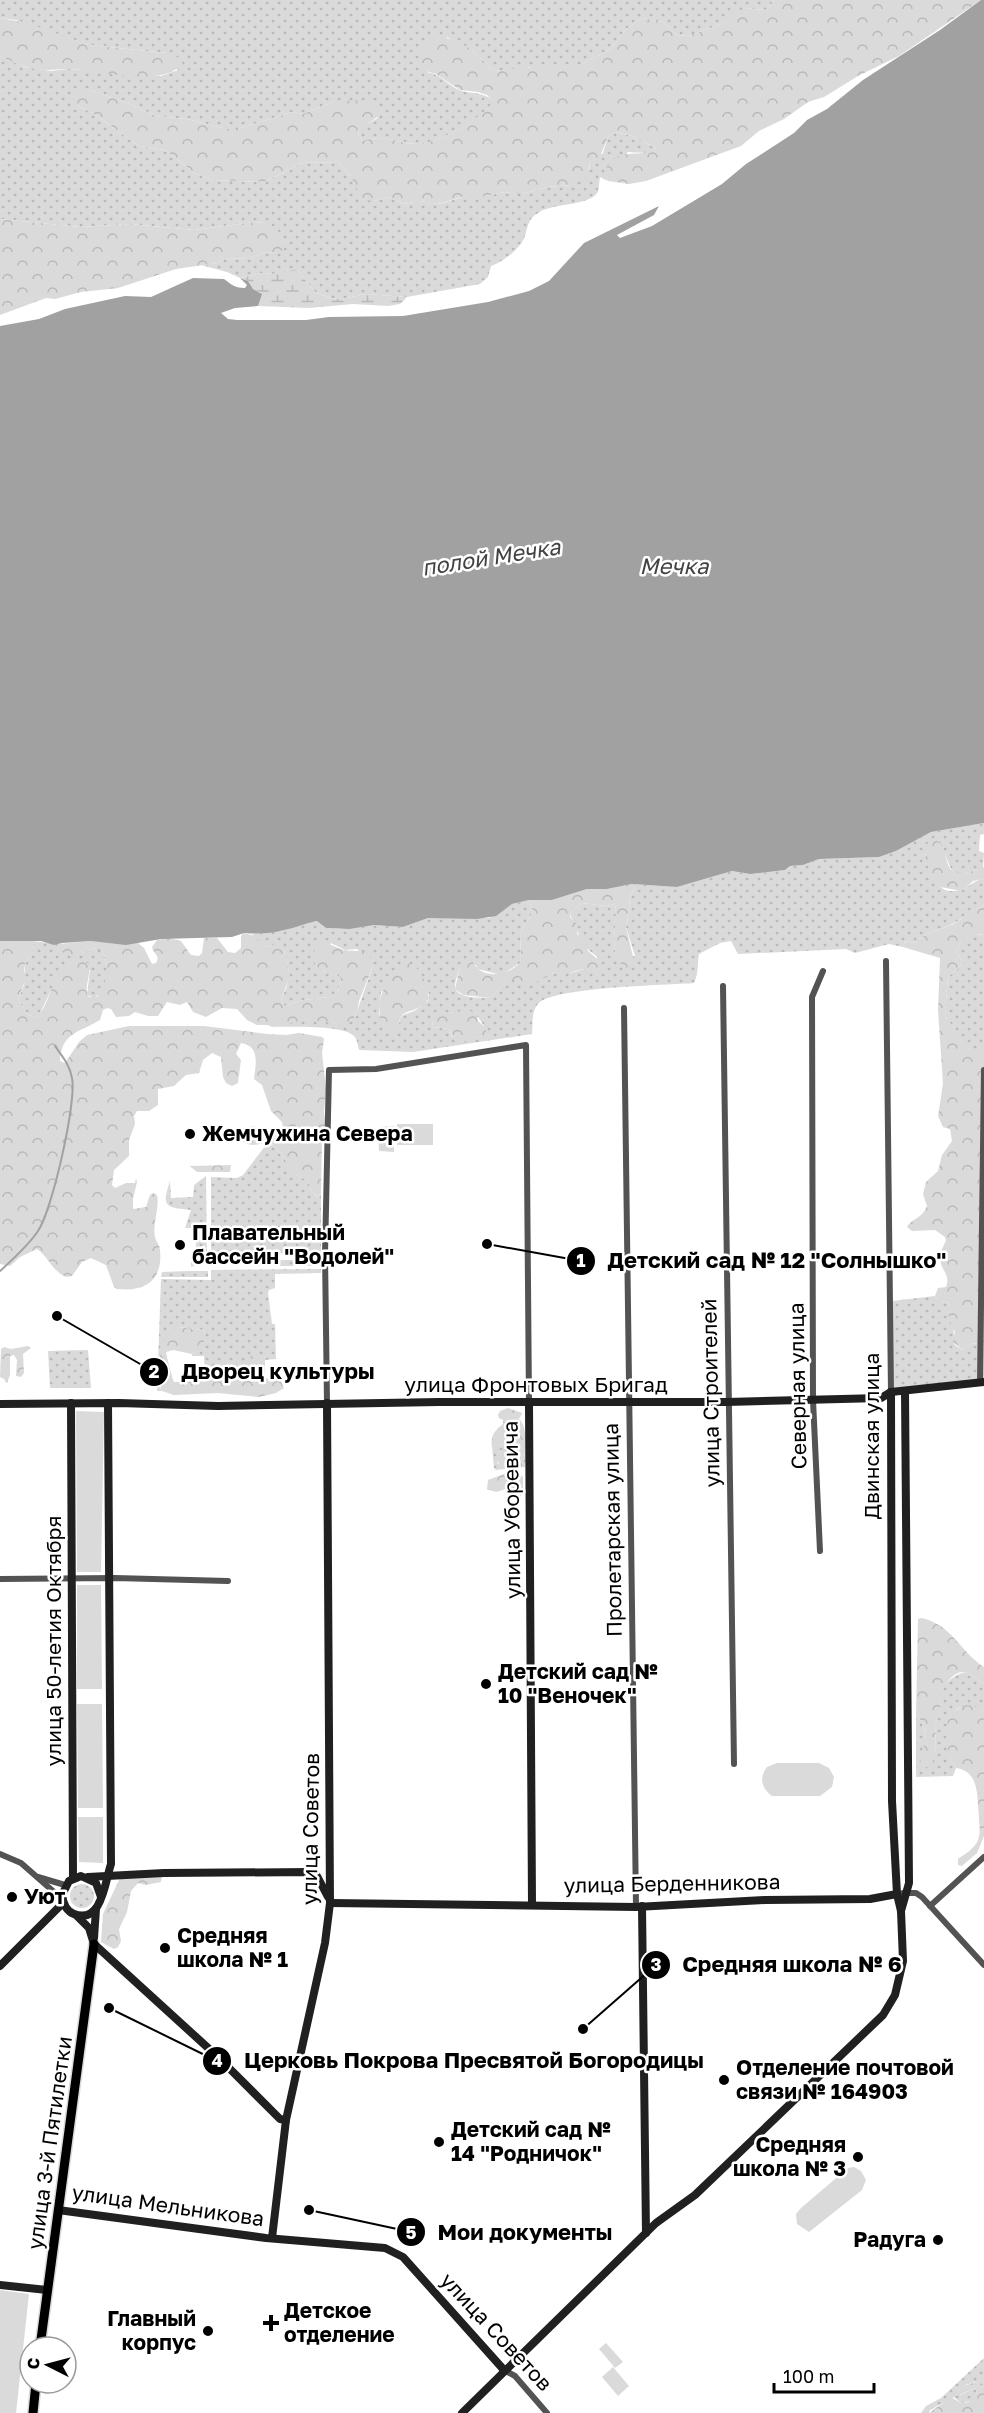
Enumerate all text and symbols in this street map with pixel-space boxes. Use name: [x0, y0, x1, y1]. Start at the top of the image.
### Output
water label: полой Мечка: [420, 532, 564, 581]
water label: Мечка: [640, 552, 710, 579]
place label: Жемчужина Севера: [202, 1120, 413, 1146]
marker: Жемчужина Севера: [183, 1127, 197, 1141]
place label: Плавательный бассейн "Водолей": [192, 1219, 394, 1269]
marker: Плавательный бассейн "Водолей": [173, 1238, 187, 1252]
callout: Детский сад № 12 "Солнышко": [566, 1241, 958, 1281]
text: Детский сад № 12 "Солнышко": [608, 1246, 946, 1273]
text: 1: [576, 1249, 586, 1271]
street label: улица Строителей: [695, 1298, 725, 1488]
street label: Северная улица: [783, 1302, 811, 1470]
callout: Дворец культуры: [139, 1352, 387, 1392]
street label: Двинская улица: [858, 1353, 884, 1519]
text: Дворец культуры: [181, 1357, 375, 1384]
text: 2: [149, 1360, 160, 1382]
street label: улица Фронтовых Бригад: [404, 1371, 668, 1397]
street label: улица Уборевича: [496, 1421, 526, 1599]
street label: Пролетарская улица: [597, 1423, 627, 1637]
street label: улица 50-летия Октября: [40, 1516, 66, 1766]
place label: Детский сад № 10 "Веночек": [498, 1658, 658, 1708]
marker: Детский сад № 10 "Веночек": [479, 1677, 493, 1691]
street label: улица Советов: [296, 1753, 324, 1905]
street label: улица Берденникова: [563, 1868, 781, 1898]
place label: Уют: [24, 1883, 65, 1909]
marker: Уют: [5, 1890, 19, 1904]
place label: Средняя школа № 1: [177, 1922, 288, 1972]
marker: Средняя школа № 1: [158, 1941, 172, 1955]
callout: Средняя школа № 6: [641, 1945, 914, 1985]
text: Средняя школа № 6: [682, 1950, 902, 1977]
text: 3: [651, 1953, 662, 1975]
street label: улица 3-й Пятилетки: [21, 2034, 77, 2251]
callout: Церковь Покрова Пресвятой Богородицы: [202, 2041, 716, 2081]
text: Церковь Покрова Пресвятой Богородицы: [244, 2046, 704, 2073]
text: 4: [211, 2049, 223, 2071]
place label: Отделение почтовой связи № 164903: [736, 2054, 954, 2104]
marker: Отделение почтовой связи № 164903: [717, 2073, 731, 2087]
place label: Детский сад № 14 "Родничок": [451, 2116, 611, 2166]
place label: Средняя школа № 3: [733, 2131, 846, 2181]
marker: Детский сад № 14 "Родничок": [432, 2135, 446, 2149]
marker: Средняя школа № 3: [851, 2150, 865, 2164]
street label: улица Мельникова: [70, 2179, 266, 2231]
callout: Мои документы: [396, 2212, 625, 2252]
text: Мои документы: [437, 2218, 613, 2245]
text: 5: [406, 2221, 417, 2243]
place label: Радуга: [853, 2226, 926, 2252]
marker: Радуга: [931, 2233, 945, 2247]
street label: улица Советов: [435, 2267, 558, 2396]
place label: Детское отделение: [284, 2297, 395, 2347]
place label: Главный корпус: [107, 2305, 196, 2355]
marker: Детское отделение: [262, 2314, 280, 2332]
marker: Главный корпус: [201, 2324, 215, 2338]
north arrow: [18, 2335, 78, 2395]
scale bar: [774, 2356, 874, 2394]
text: С: [23, 2357, 44, 2370]
text: 100 m: [783, 2365, 834, 2387]

